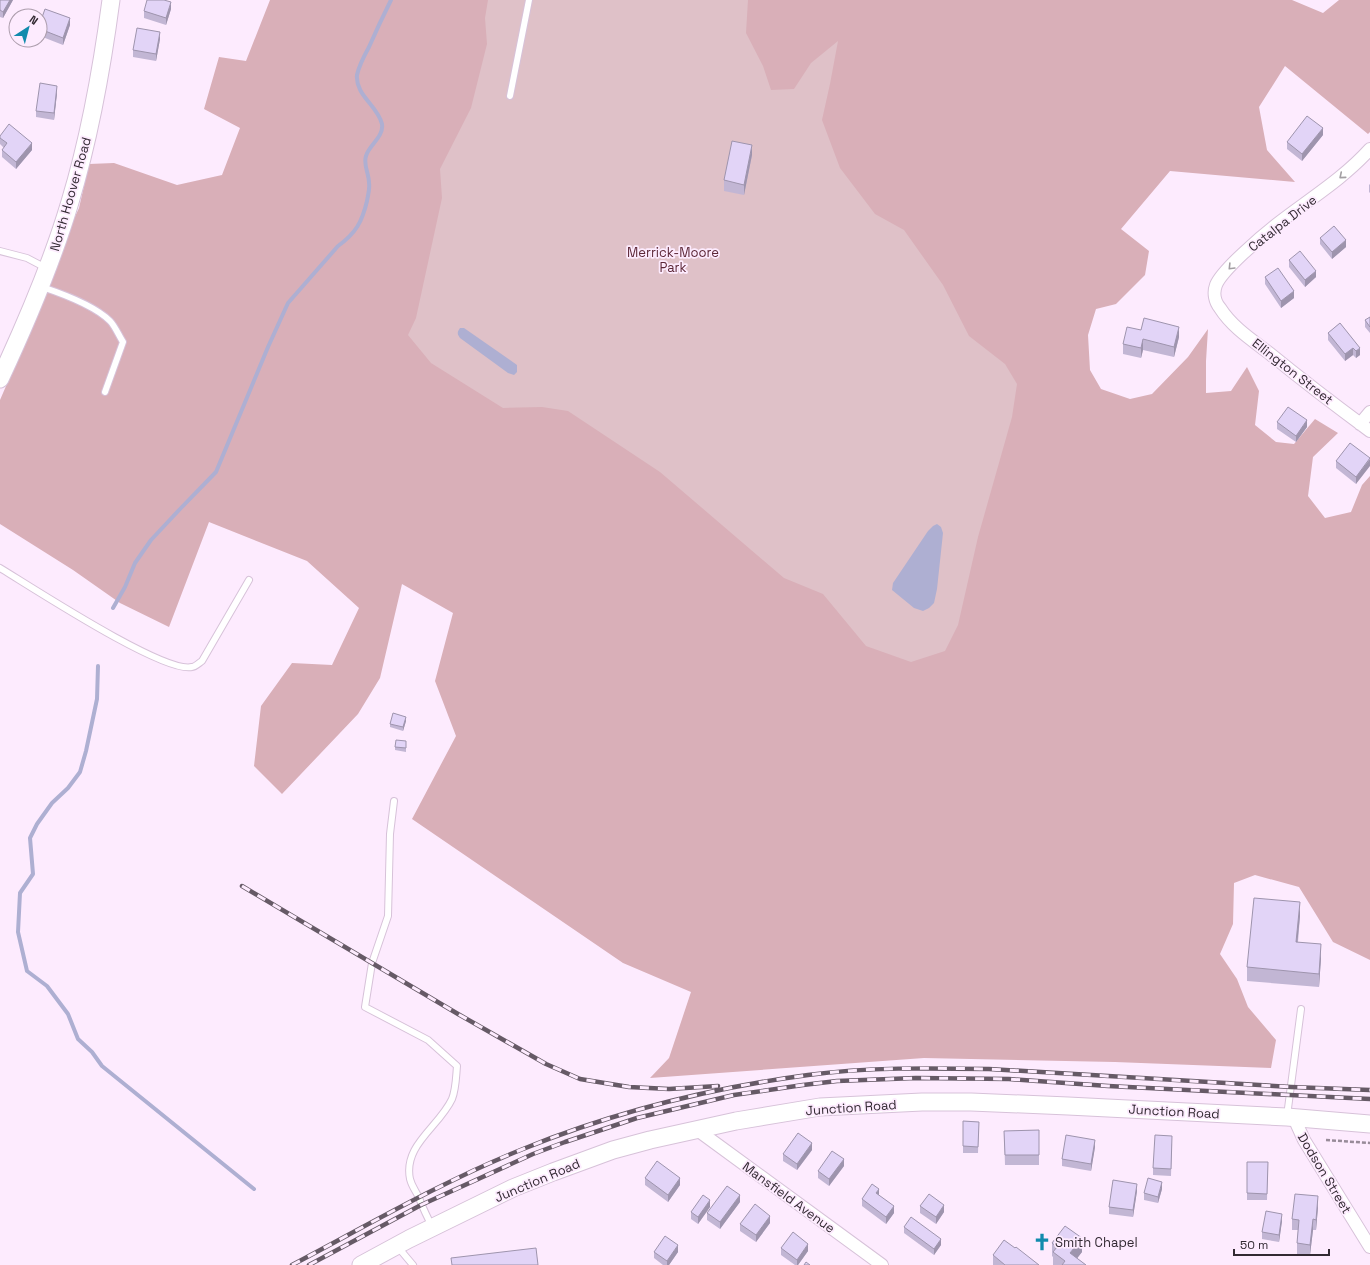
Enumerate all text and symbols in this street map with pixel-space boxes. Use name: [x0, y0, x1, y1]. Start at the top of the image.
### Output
north arrow: [8, 8, 48, 48]
text: N: [27, 12, 41, 28]
street label: North Hoover Road: [46, 135, 95, 253]
one-way arrow: [1339, 171, 1347, 178]
street label: Catalpa Drive: [1245, 191, 1320, 255]
park label: Merrick-Moore Park: [627, 244, 719, 276]
one-way arrow: [1228, 262, 1235, 269]
street label: Ellington Street: [1249, 335, 1337, 408]
street label: Junction Road: [805, 1096, 897, 1119]
street label: Junction Road: [1128, 1101, 1220, 1122]
street label: Dodson Street: [1294, 1130, 1355, 1217]
street label: Junction Road: [492, 1155, 583, 1206]
street label: Mansfield Avenue: [739, 1158, 838, 1237]
scale bar: [1234, 1231, 1329, 1257]
church icon: Smith Chapel: [1032, 1232, 1052, 1252]
place label: Smith Chapel: [1055, 1234, 1138, 1251]
text: 50 m: [1240, 1237, 1268, 1253]

